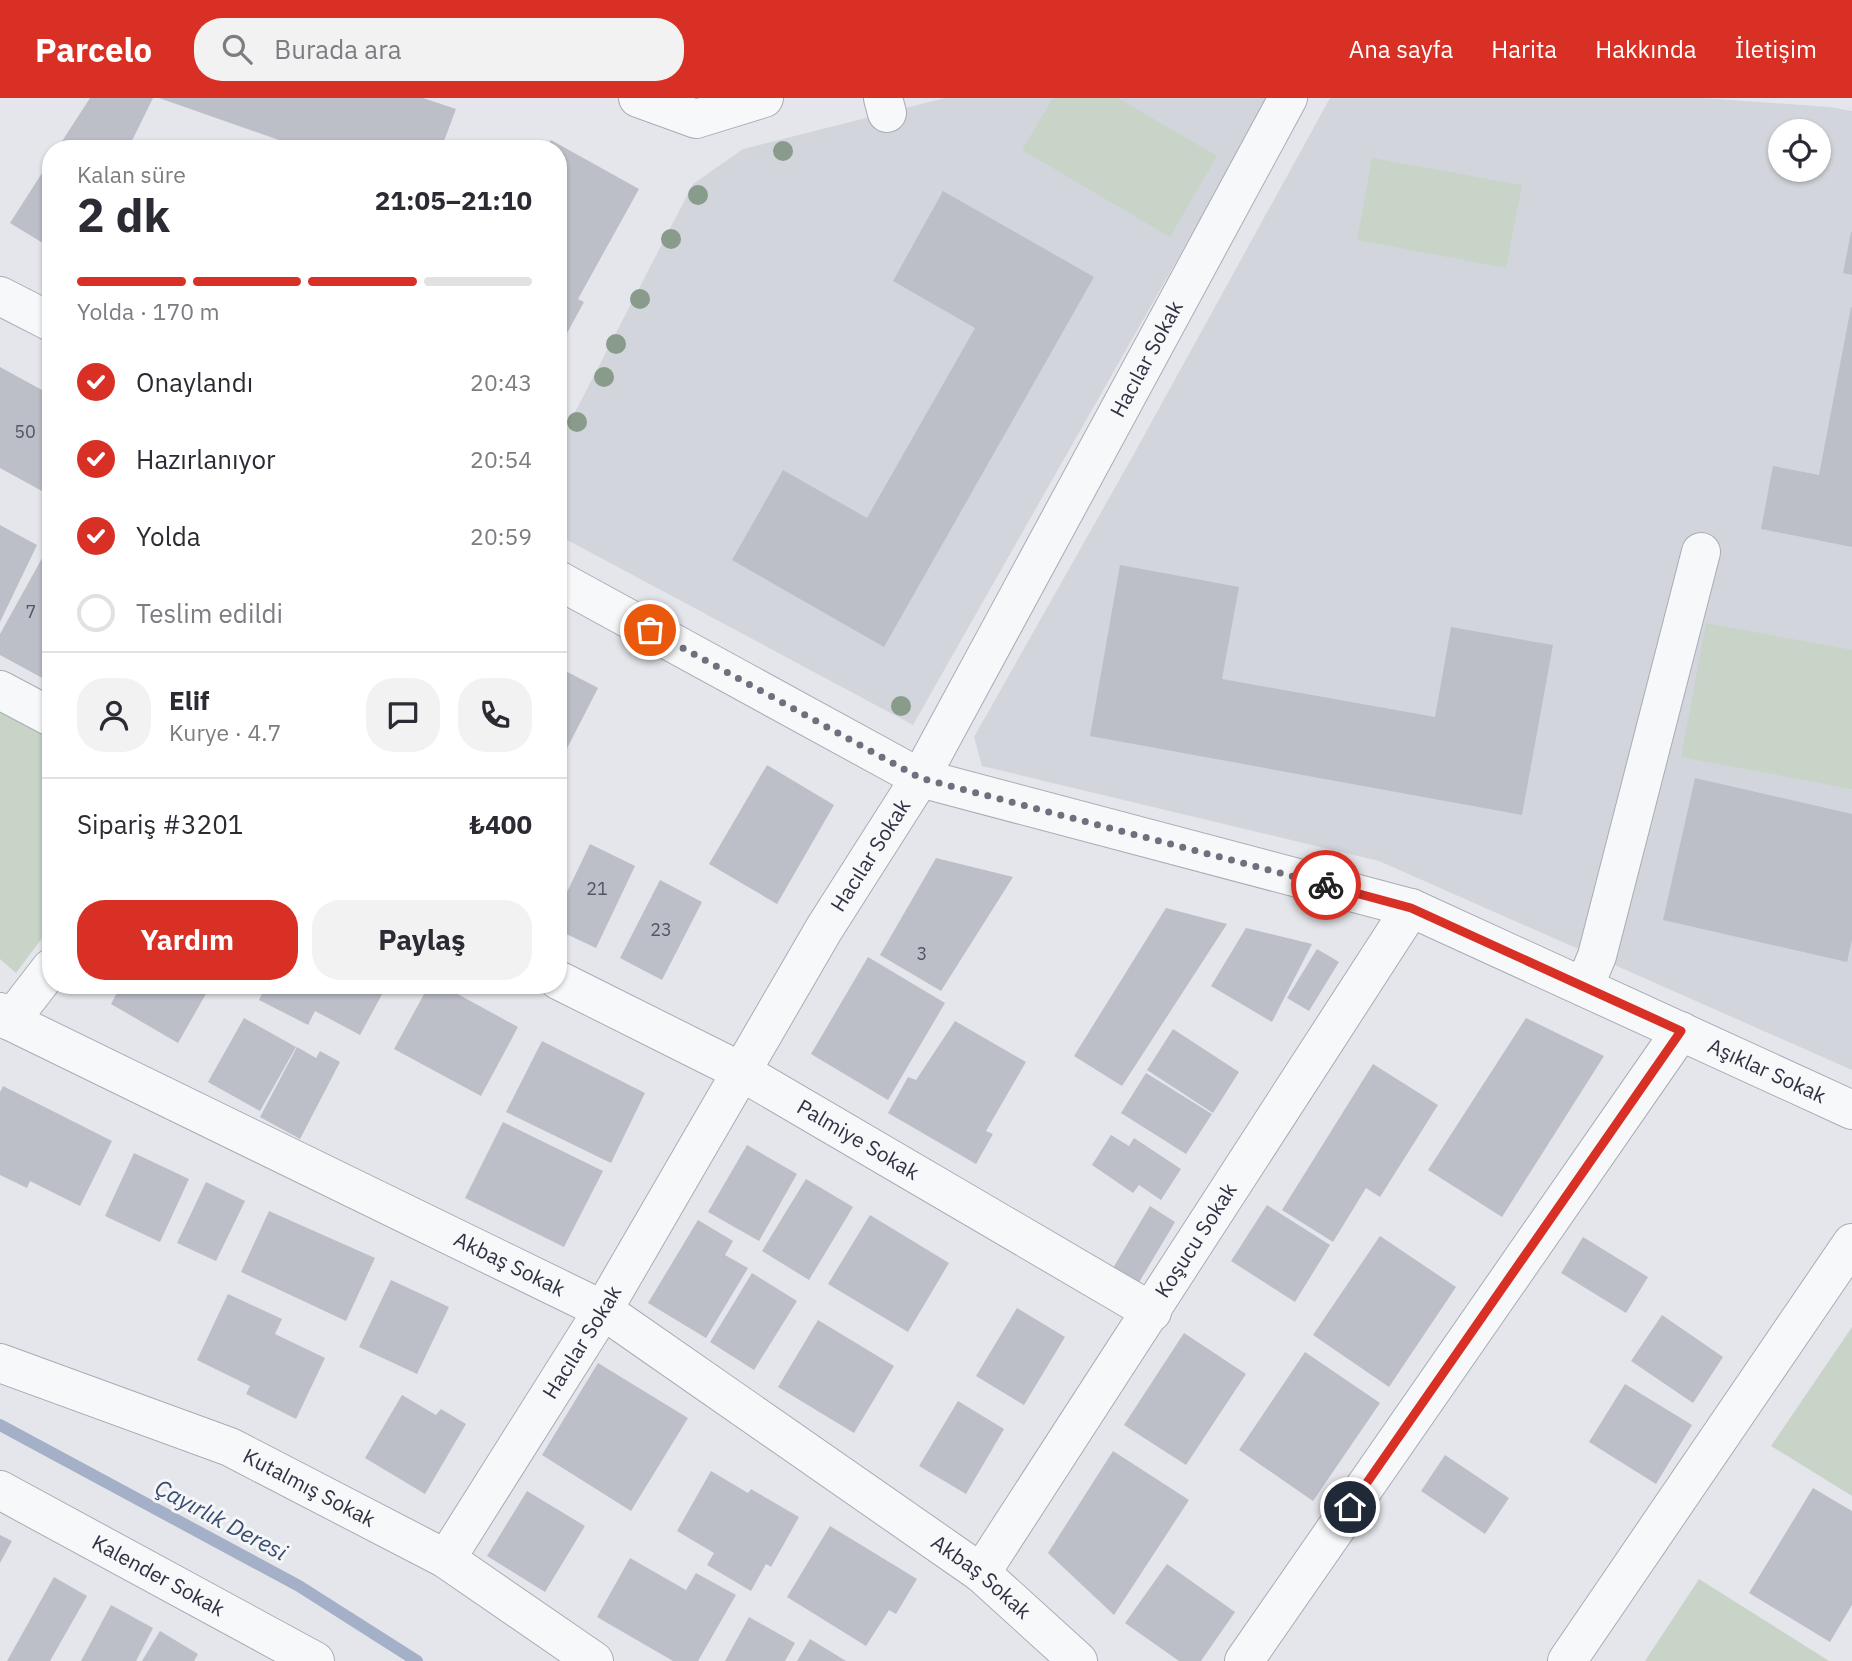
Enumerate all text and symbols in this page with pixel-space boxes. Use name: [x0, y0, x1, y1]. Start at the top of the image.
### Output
search box: [194, 18, 684, 81]
text: Parcelo: [35, 28, 152, 71]
icon: search: [218, 30, 256, 68]
text: Burada ara: [274, 32, 402, 66]
text: Ana sayfa: [1349, 33, 1453, 65]
text: Harita: [1491, 33, 1557, 65]
text: Hakkında: [1595, 33, 1697, 65]
text: İletişim: [1735, 33, 1817, 65]
map controls: [1768, 119, 1831, 182]
button: locate: [1768, 119, 1831, 182]
text: Kalan süre: [77, 159, 186, 189]
text: 21:05–21:10: [375, 183, 532, 217]
text: 2 dk: [77, 185, 170, 245]
street label: Hacılar Sokak: [1103, 295, 1189, 422]
text: Yolda · 170 m: [77, 296, 220, 326]
icon: check: [77, 363, 115, 401]
text: Onaylandı: [136, 365, 253, 399]
text: 20:43: [470, 367, 532, 397]
house number: 50: [14, 420, 36, 443]
icon: check: [77, 440, 115, 478]
text: Hazırlanıyor: [136, 442, 276, 476]
text: 20:54: [470, 444, 532, 474]
icon: check: [77, 517, 115, 555]
text: Yolda: [136, 519, 201, 553]
text: 20:59: [470, 521, 532, 551]
text: Teslim edildi: [136, 596, 283, 630]
house number: 7: [26, 600, 36, 623]
pin: [620, 600, 680, 660]
icon: bag: [631, 611, 669, 649]
button: person: [77, 678, 151, 752]
button: chat: [366, 678, 440, 752]
button: phone: [458, 678, 532, 752]
text: Elif: [169, 683, 209, 717]
text: Kurye · 4.7: [169, 717, 281, 747]
street label: Hacılar Sokak: [824, 793, 916, 917]
text: Sipariş #3201: [77, 807, 243, 841]
text: ₺400: [469, 807, 532, 841]
courier: [1291, 850, 1361, 920]
icon: bike: [1307, 866, 1345, 904]
house number: 21: [586, 877, 608, 900]
button: Yardım: [77, 900, 298, 980]
button: Paylaş: [312, 900, 532, 980]
house number: 23: [650, 918, 672, 941]
house number: 3: [917, 942, 927, 965]
street label: Aşıklar Sokak: [1704, 1031, 1831, 1109]
street label: Palmiye Sokak: [792, 1092, 925, 1186]
street label: Koşucu Sokak: [1148, 1177, 1243, 1303]
street label: Akbaş Sokak: [450, 1225, 570, 1302]
street label: Hacılar Sokak: [536, 1280, 627, 1404]
street label: Kutalmış Sokak: [239, 1441, 381, 1533]
water label: Çayırlık Deresi: [150, 1472, 294, 1567]
pin: [1320, 1477, 1380, 1537]
icon: home: [1331, 1488, 1369, 1526]
street label: Kalender Sokak: [87, 1528, 230, 1622]
street label: Akbaş Sokak: [926, 1528, 1037, 1625]

